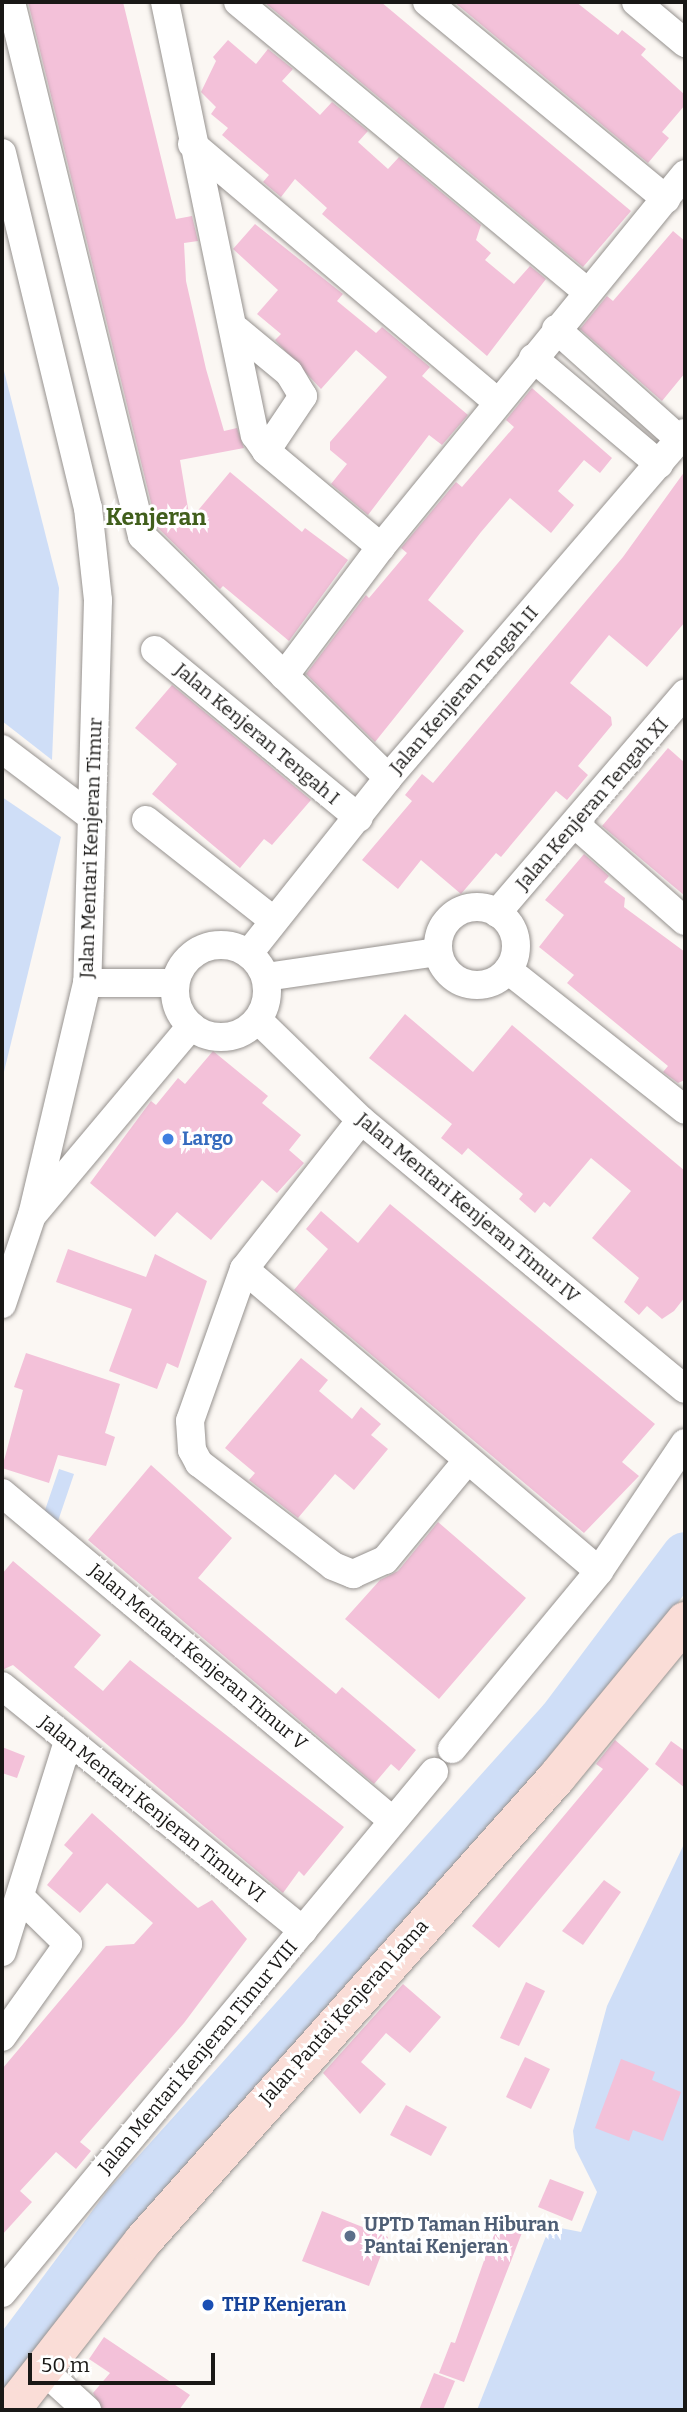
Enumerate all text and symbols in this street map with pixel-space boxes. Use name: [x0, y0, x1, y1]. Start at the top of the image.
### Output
district label: Kenjeran: [106, 503, 206, 531]
street label: Jalan Kenjeran Tengah II: [385, 602, 543, 778]
street label: Jalan Kenjeran Tengah I: [170, 658, 344, 810]
street label: Jalan Kenjeran Tengah XI: [511, 713, 673, 895]
street label: Jalan Mentari Kenjeran Timur: [75, 717, 107, 979]
street label: Jalan Mentari Kenjeran Timur IV: [352, 1108, 584, 1308]
place label: Largo: [182, 1128, 233, 1150]
marker: Largo: [160, 1131, 176, 1147]
street label: Jalan Mentari Kenjeran Timur V: [84, 1559, 312, 1755]
street label: Jalan Mentari Kenjeran Timur VI: [35, 1711, 269, 1907]
street label: Jalan Pantai Kenjeran Lama: [255, 1915, 433, 2109]
street label: Jalan Mentari Kenjeran Timur VIII: [94, 1936, 302, 2178]
place label: UPTD Taman Hiburan Pantai Kenjeran: [364, 2214, 559, 2258]
marker: UPTD Taman Hiburan Pantai Kenjeran: [342, 2228, 358, 2244]
place label: THP Kenjeran: [222, 2294, 346, 2316]
marker: THP Kenjeran: [200, 2297, 216, 2313]
scale bar: [32, 2338, 219, 2382]
text: 50 m: [41, 2352, 90, 2378]

